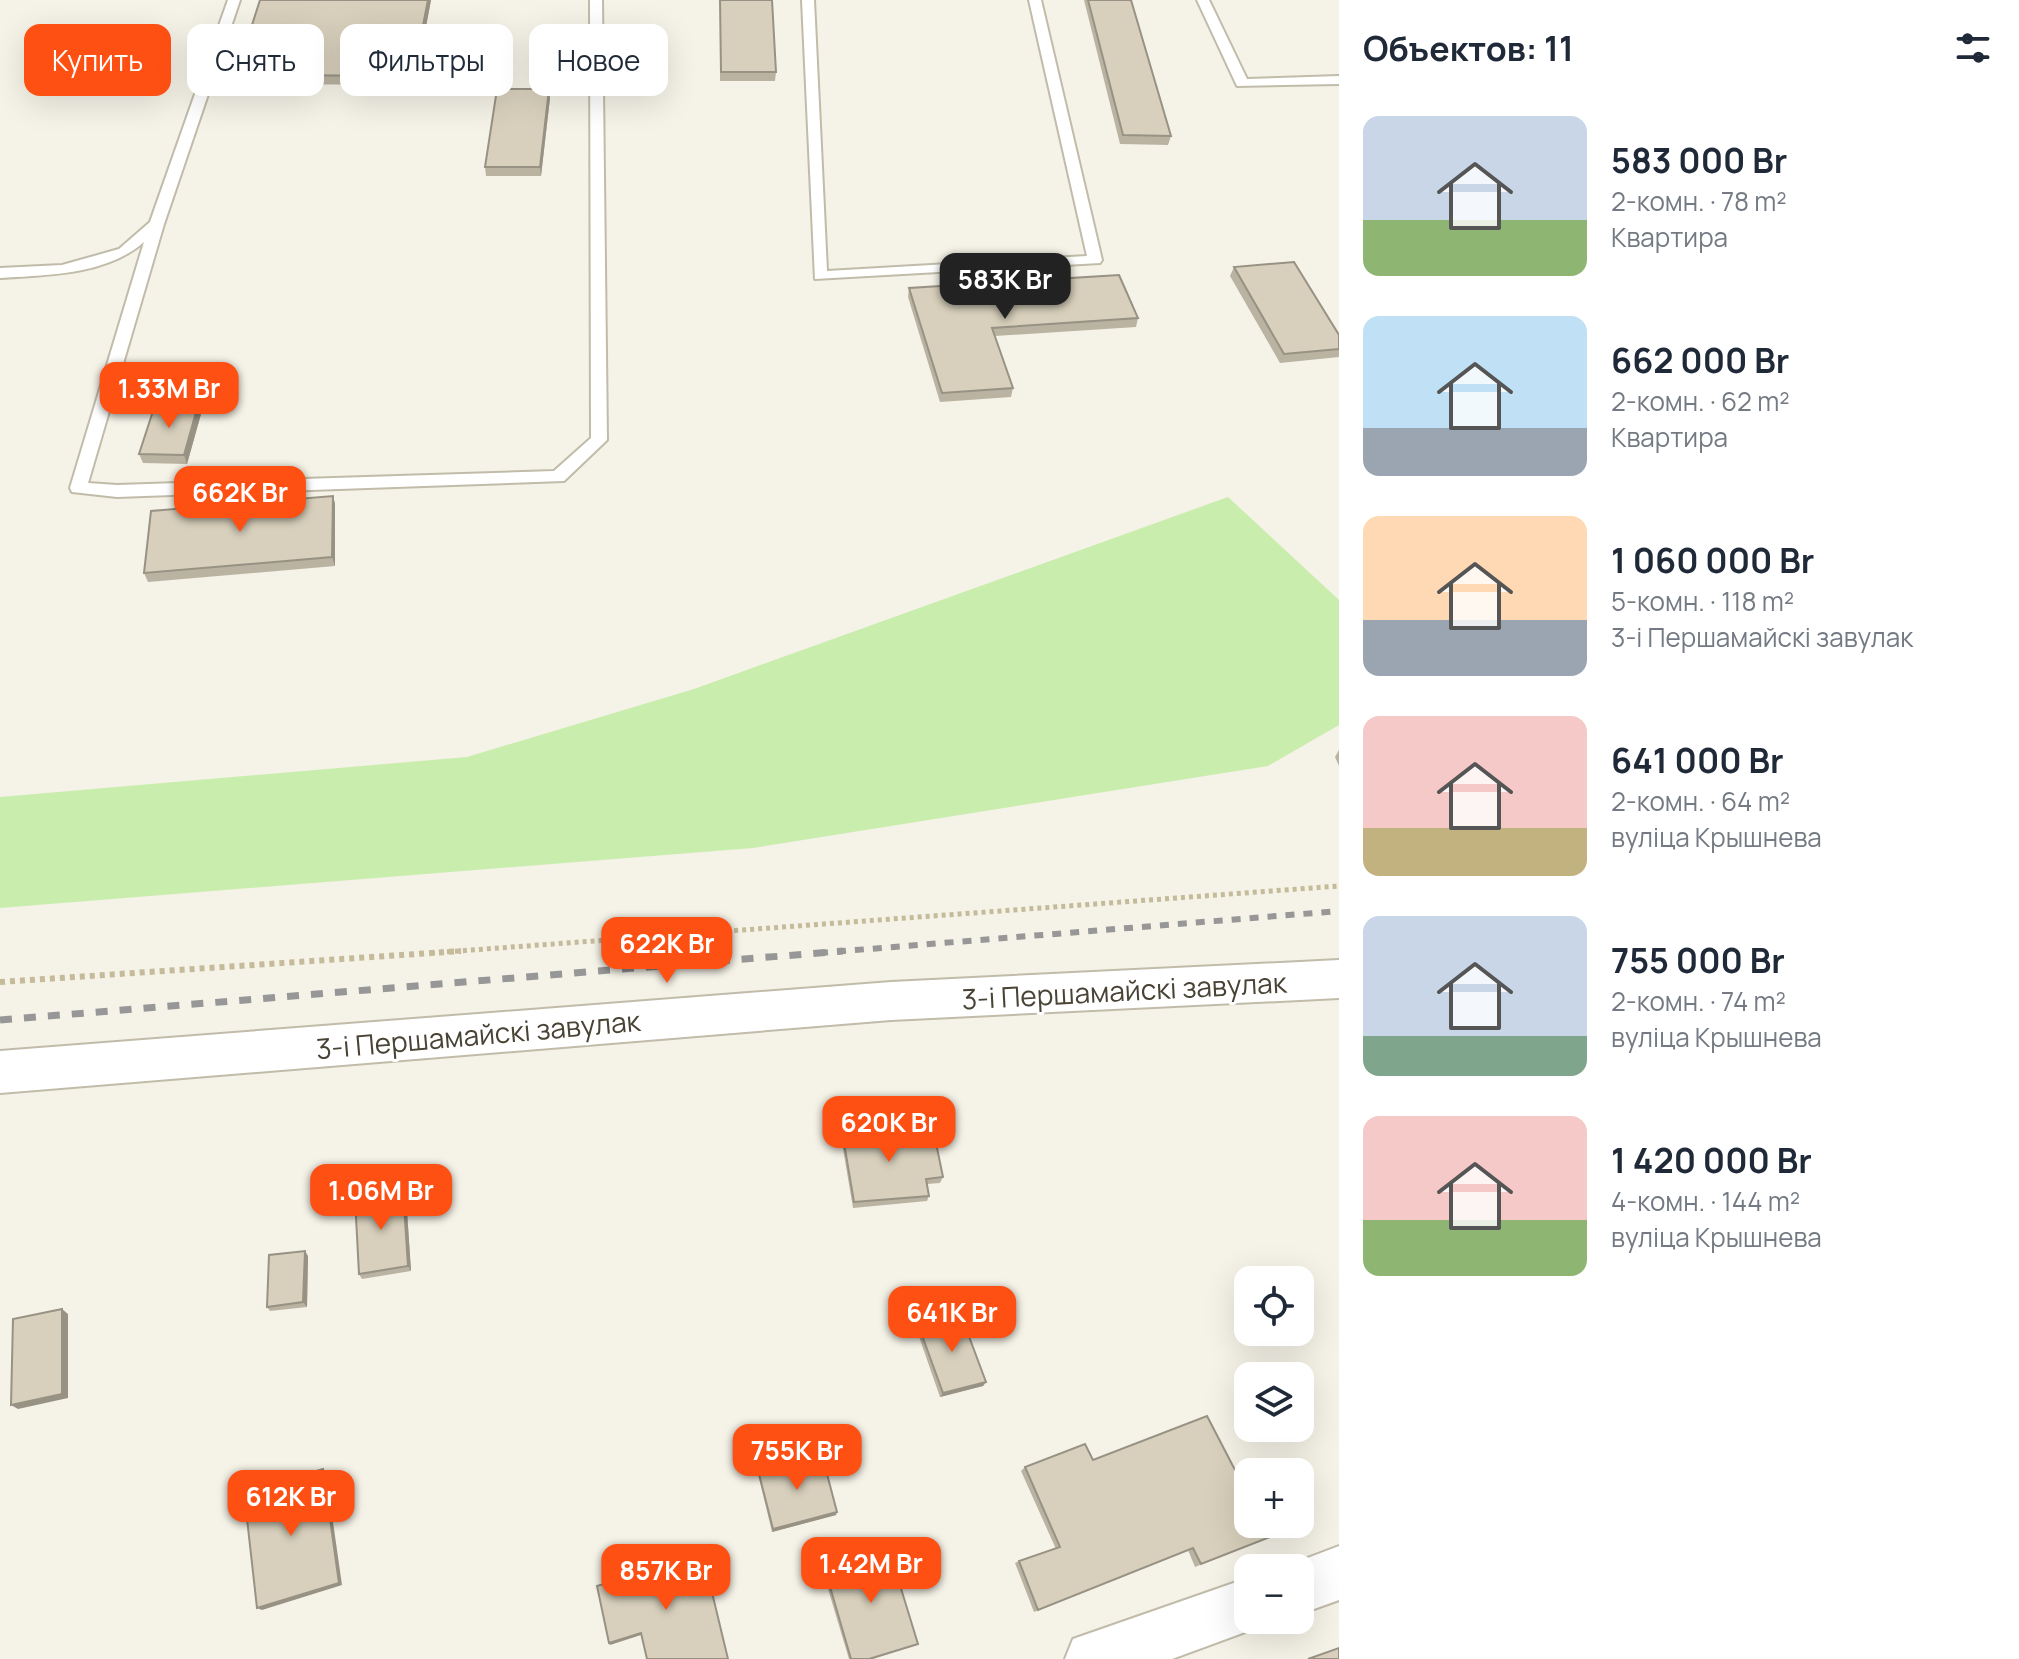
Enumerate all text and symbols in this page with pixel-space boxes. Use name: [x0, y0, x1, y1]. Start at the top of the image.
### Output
chip: Купить: [24, 24, 171, 96]
chip: Снять: [187, 24, 324, 96]
chip: Фильтры: [340, 24, 513, 96]
chip: Новое: [529, 24, 668, 96]
text: Объектов: 11: [1363, 25, 1574, 71]
icon: filters: [1951, 26, 1995, 70]
text: 583 000 Br: [1611, 137, 1787, 183]
icon: home: [1427, 148, 1523, 244]
text: 2-комн. · 78 m²: [1611, 183, 1787, 219]
text: Квартира: [1611, 219, 1728, 255]
pin: 583K Br: [931, 253, 1079, 321]
text: 583K Br: [958, 261, 1052, 297]
text: 662 000 Br: [1611, 337, 1789, 383]
icon: home: [1427, 348, 1523, 444]
pin: 1.33M Br: [86, 362, 252, 430]
text: 1.33M Br: [118, 370, 220, 406]
text: 2-комн. · 62 m²: [1611, 383, 1790, 419]
text: Квартира: [1611, 419, 1728, 455]
pin: 662K Br: [166, 466, 314, 534]
text: 662K Br: [192, 474, 288, 510]
text: 1 060 000 Br: [1611, 537, 1814, 583]
icon: home: [1427, 548, 1523, 644]
text: 5-комн. · 118 m²: [1611, 583, 1794, 619]
text: 3-і Першамайскі завулак: [1611, 619, 1913, 655]
text: 641 000 Br: [1611, 737, 1783, 783]
icon: home: [1427, 748, 1523, 844]
text: 2-комн. · 64 m²: [1611, 783, 1790, 819]
text: вуліца Крышнева: [1611, 819, 1822, 855]
pin: 622K Br: [593, 917, 741, 985]
text: 622K Br: [619, 925, 715, 961]
text: 755 000 Br: [1611, 937, 1785, 983]
icon: home: [1427, 948, 1523, 1044]
street label: 3-і Першамайскі завулак: [961, 962, 1289, 1017]
text: 2-комн. · 74 m²: [1611, 983, 1786, 1019]
street label: 3-і Першамайскі завулак: [314, 1001, 643, 1067]
text: вуліца Крышнева: [1611, 1019, 1822, 1055]
pin: 620K Br: [815, 1096, 963, 1164]
text: 620K Br: [840, 1104, 938, 1140]
text: 1 420 000 Br: [1611, 1137, 1812, 1183]
icon: home: [1427, 1148, 1523, 1244]
pin: 1.06M Br: [298, 1164, 464, 1232]
text: 1.06M Br: [328, 1172, 434, 1208]
text: 4-комн. · 144 m²: [1611, 1183, 1800, 1219]
text: вуліца Крышнева: [1611, 1219, 1822, 1255]
map controls: [1234, 1266, 1314, 1634]
button: locate: [1234, 1266, 1314, 1346]
pin: 641K Br: [878, 1286, 1026, 1354]
text: 641K Br: [906, 1294, 998, 1330]
button: layers: [1234, 1362, 1314, 1442]
pin: 755K Br: [723, 1424, 871, 1492]
text: 755K Br: [751, 1432, 843, 1468]
button: +: [1234, 1458, 1314, 1538]
pin: 612K Br: [217, 1470, 365, 1538]
text: 612K Br: [246, 1478, 336, 1514]
pin: 1.42M Br: [788, 1537, 954, 1605]
pin: 857K Br: [592, 1544, 740, 1612]
text: 1.42M Br: [819, 1545, 923, 1581]
text: 857K Br: [619, 1552, 713, 1588]
button: −: [1234, 1554, 1314, 1634]

